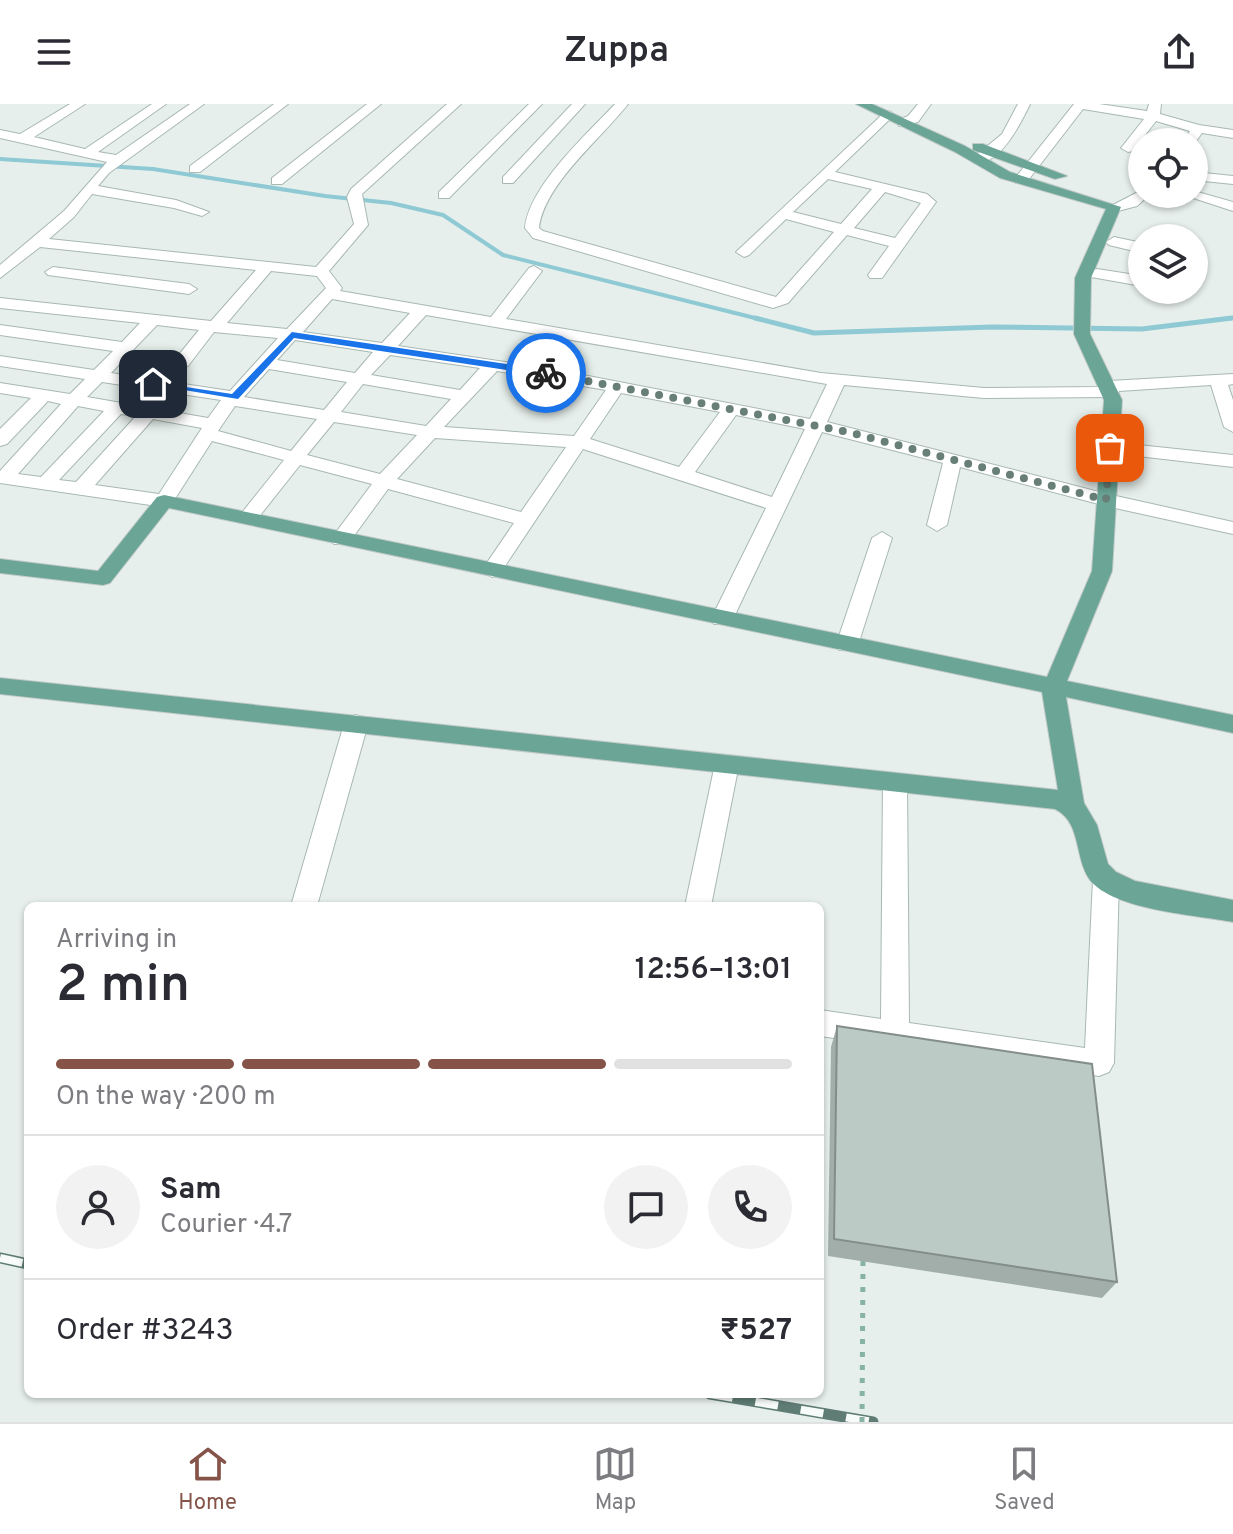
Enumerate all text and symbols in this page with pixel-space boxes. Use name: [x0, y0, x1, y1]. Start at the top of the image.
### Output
text: Zuppa: [564, 29, 669, 75]
icon: menu: [32, 30, 76, 74]
icon: share: [1157, 30, 1201, 74]
map controls: [1128, 128, 1208, 304]
button: locate: [1128, 128, 1208, 208]
button: layers: [1128, 224, 1208, 304]
courier: [506, 333, 586, 413]
pin: [119, 350, 187, 418]
icon: bike: [524, 351, 568, 395]
icon: home: [131, 362, 175, 406]
pin: [1076, 414, 1144, 482]
icon: bag: [1088, 426, 1132, 470]
text: Arriving in: [56, 924, 177, 957]
text: 12:56–13:01: [635, 952, 792, 989]
text: 2 min: [56, 954, 190, 1020]
text: On the way · 200 m: [56, 1081, 275, 1114]
button: person: [56, 1165, 140, 1249]
button: chat: [604, 1165, 688, 1249]
button: phone: [708, 1165, 792, 1249]
text: Sam: [160, 1172, 222, 1209]
text: Courier · 4.7: [160, 1209, 292, 1242]
text: Order #3243: [56, 1313, 234, 1350]
text: ₹527: [720, 1313, 792, 1350]
tab: Home: [178, 1442, 237, 1517]
tab: Map: [593, 1442, 637, 1517]
tab: Saved: [994, 1442, 1055, 1517]

